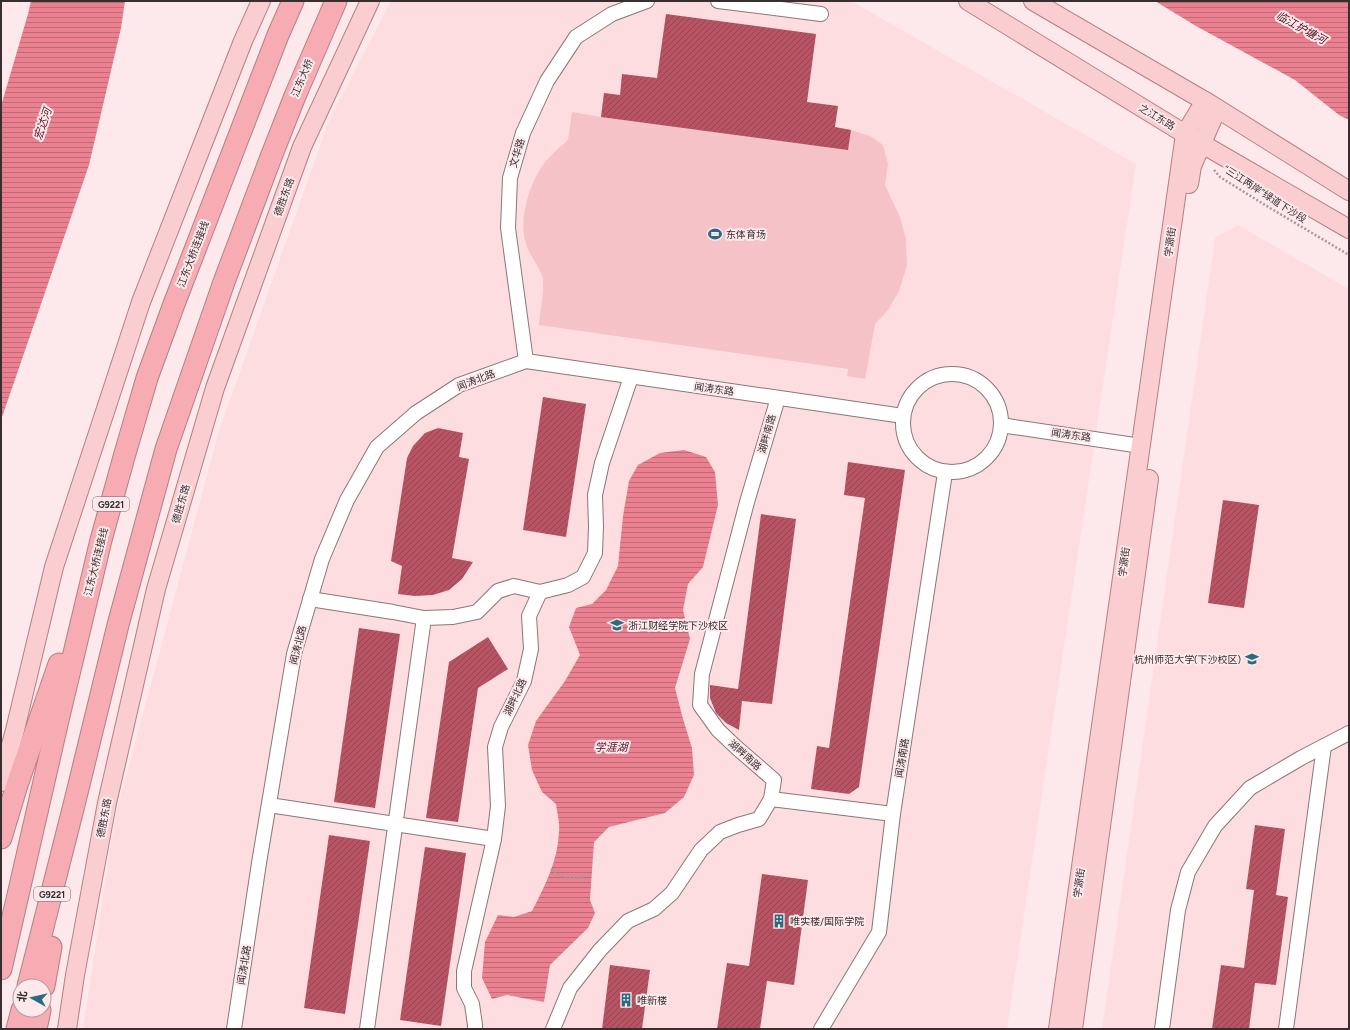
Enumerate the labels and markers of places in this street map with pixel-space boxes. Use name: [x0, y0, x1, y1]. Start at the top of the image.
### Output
sports icon: 东体育场: [707, 226, 723, 242]
place label: 东体育场: [726, 228, 766, 241]
school or university icon: 浙江财经学院下沙校区: [609, 617, 625, 633]
place label: 浙江财经学院下沙校区: [628, 619, 728, 632]
school or university icon: 杭州师范大学(下沙校区): [1244, 651, 1260, 667]
place label: 杭州师范大学(下沙校区): [1134, 653, 1241, 666]
building icon: 唯实楼/国际学院: [771, 913, 787, 929]
place label: 唯实楼/国际学院: [790, 915, 864, 928]
building icon: 唯新楼: [618, 992, 634, 1008]
place label: 唯新楼: [637, 994, 667, 1007]

